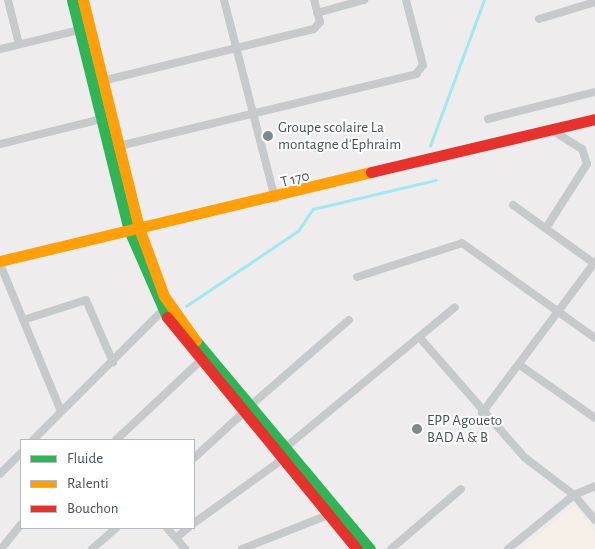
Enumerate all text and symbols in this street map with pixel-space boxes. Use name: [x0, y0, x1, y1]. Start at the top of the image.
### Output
place label: Groupe scolaire La montagne d'Ephraim: [278, 118, 401, 153]
marker: Groupe scolaire La montagne d'Ephraim: [262, 130, 274, 142]
street label: T 170: [279, 167, 311, 191]
place label: EPP Agoueto BAD A & B: [427, 411, 502, 446]
marker: EPP Agoueto BAD A & B: [411, 423, 423, 435]
legend: [20, 439, 195, 529]
text: Fluide: [67, 451, 103, 466]
text: Ralenti: [67, 476, 109, 491]
text: Bouchon: [67, 501, 118, 516]

